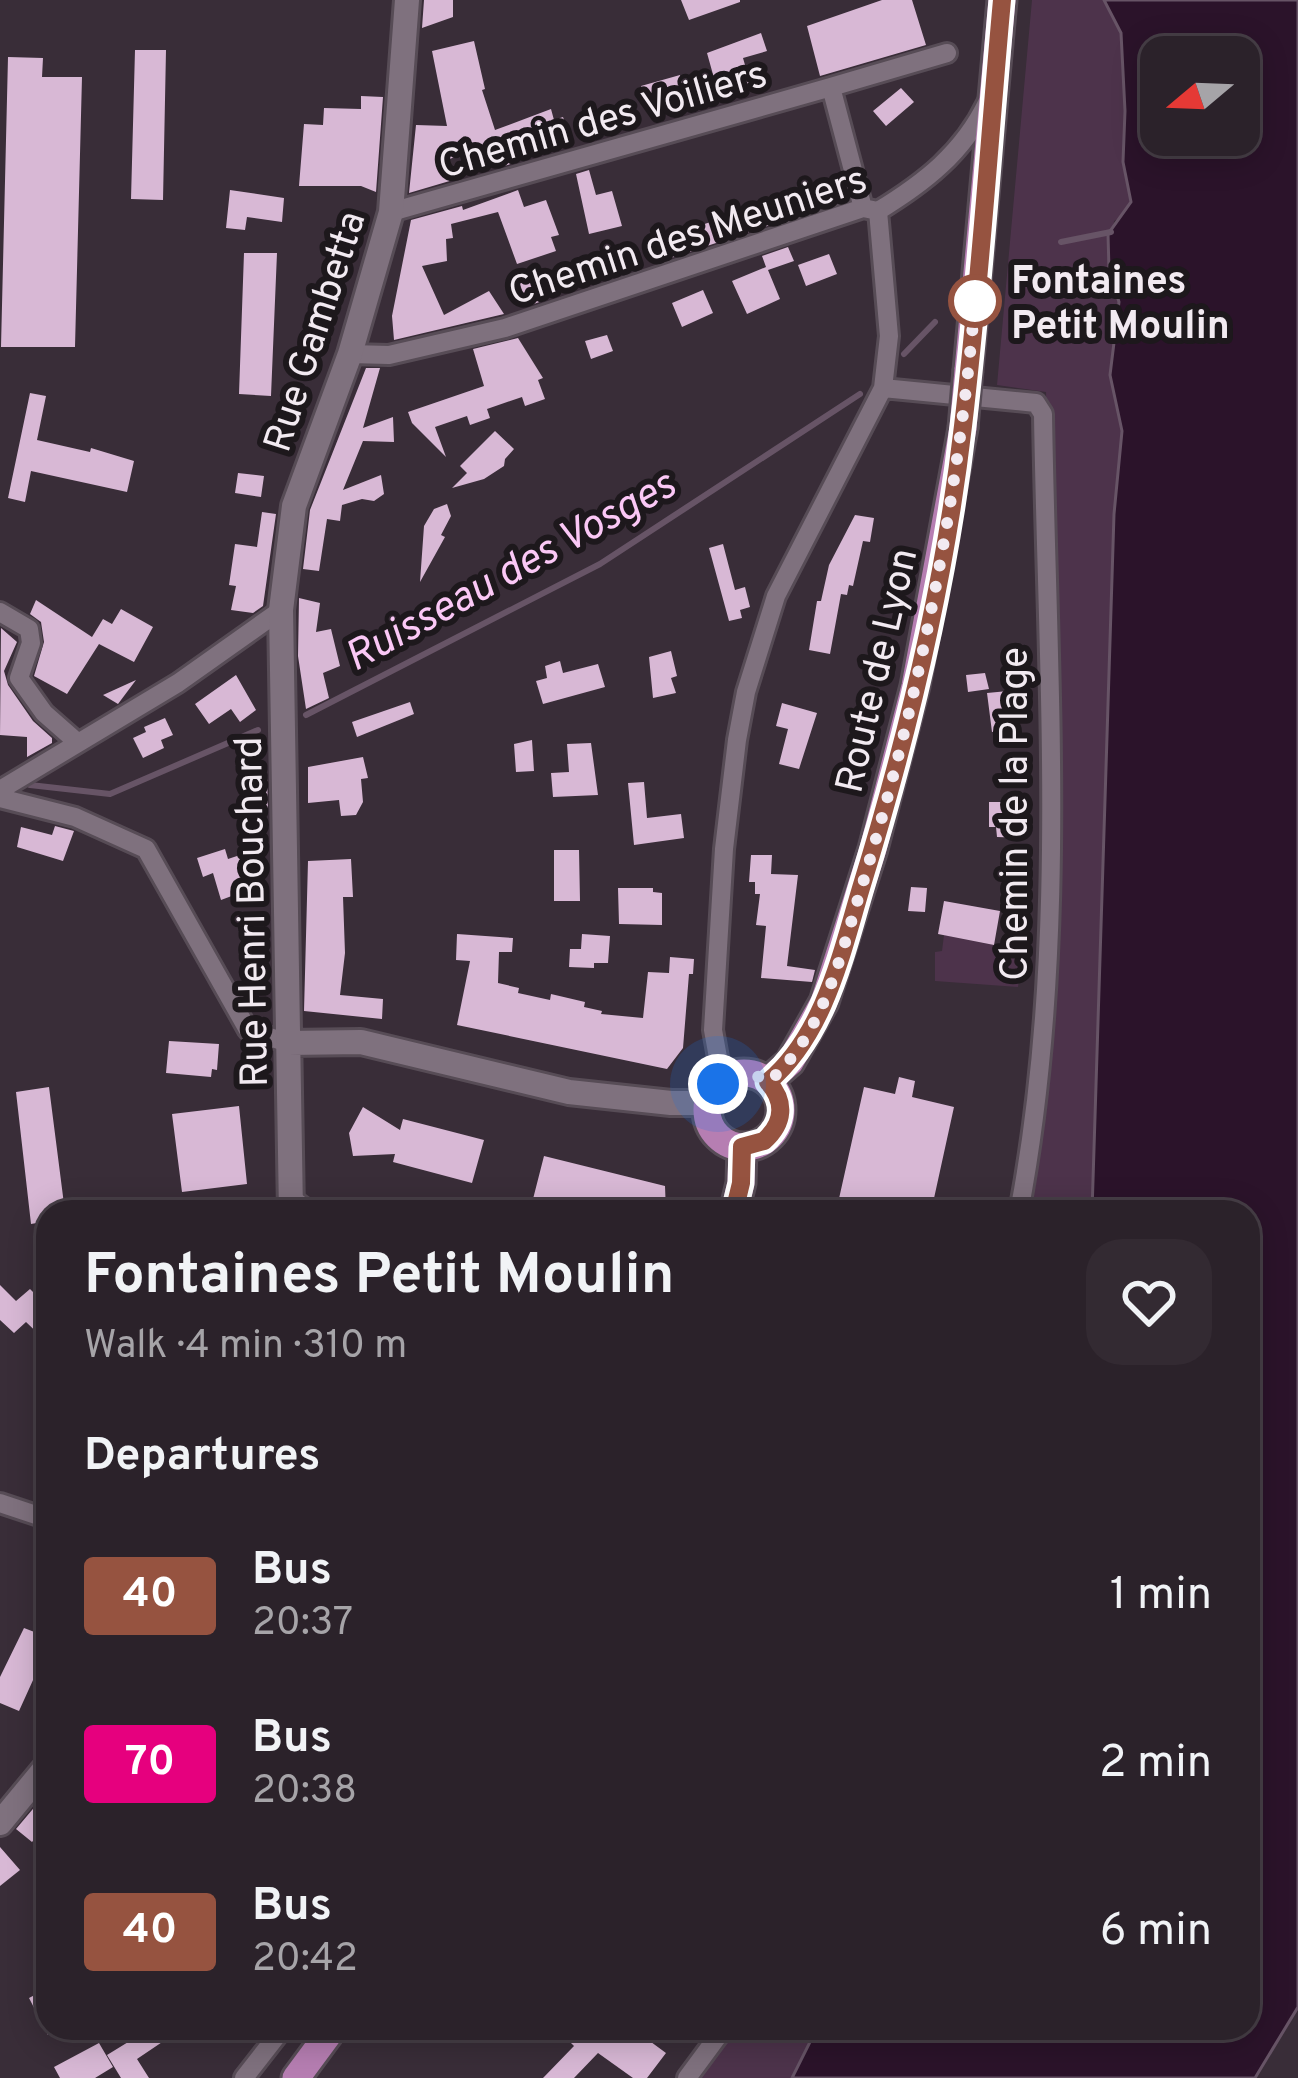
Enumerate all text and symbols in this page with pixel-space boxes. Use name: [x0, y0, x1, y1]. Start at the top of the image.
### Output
north arrow: [1140, 36, 1260, 156]
map controls: [1140, 36, 1260, 156]
street label: Chemin des Voiliers: [433, 52, 773, 193]
street label: Chemin des Meuniers: [503, 157, 874, 319]
street label: Rue Gambetta: [255, 206, 379, 459]
place label: Fontaines Petit Moulin: [1011, 259, 1230, 353]
marker: Fontaines Petit Moulin: [950, 276, 1000, 326]
water label: Ruisseau des Vosges: [337, 460, 687, 686]
street label: Route de Lyon: [827, 544, 931, 798]
street label: Chemin de la Plage: [993, 647, 1042, 981]
street label: Rue Henri Bouchard: [227, 736, 282, 1088]
your location: [688, 1054, 748, 1114]
button: heart: [1086, 1239, 1212, 1365]
text: Fontaines Petit Moulin: [84, 1242, 674, 1314]
text: Walk · 4 min · 310 m: [84, 1323, 407, 1372]
text: Departures: [84, 1429, 320, 1486]
text: Bus: [252, 1543, 332, 1600]
text: 1 min: [1110, 1568, 1212, 1625]
text: 40: [123, 1569, 177, 1622]
text: 20:37: [252, 1600, 353, 1649]
text: Bus: [252, 1711, 332, 1768]
text: 2 min: [1099, 1736, 1212, 1793]
text: 70: [125, 1737, 175, 1790]
text: 20:38: [252, 1768, 357, 1817]
text: Bus: [252, 1879, 332, 1936]
text: 6 min: [1100, 1904, 1212, 1961]
text: 40: [123, 1905, 177, 1958]
text: 20:42: [252, 1936, 358, 1985]

